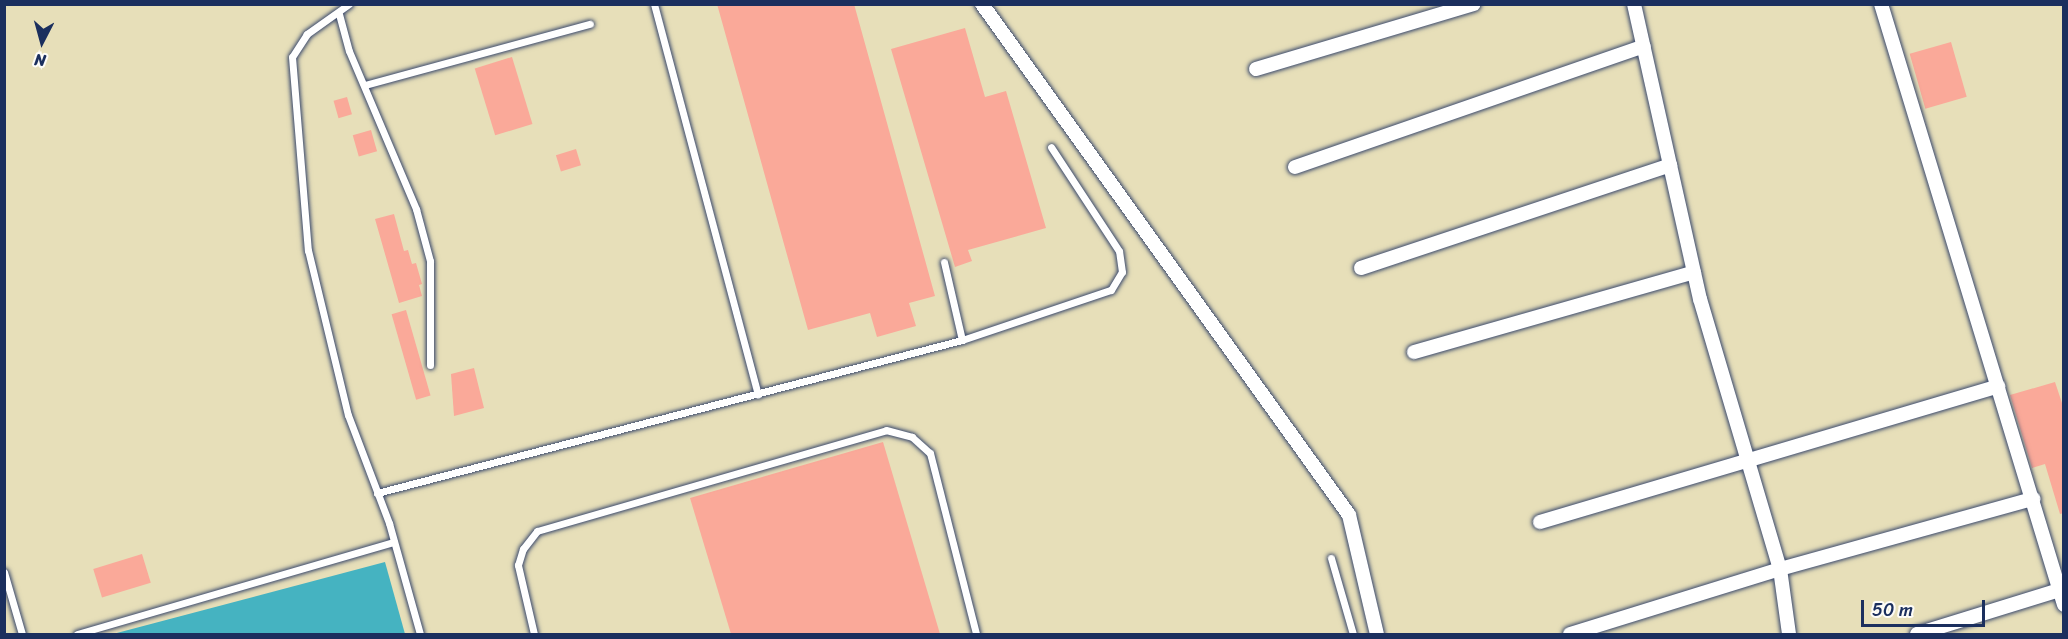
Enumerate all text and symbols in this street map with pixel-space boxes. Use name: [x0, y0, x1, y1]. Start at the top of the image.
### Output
north arrow: [12, 12, 72, 72]
text: N: [33, 45, 47, 75]
scale bar: [1864, 588, 1988, 626]
text: 50 m: [1872, 594, 1913, 626]

